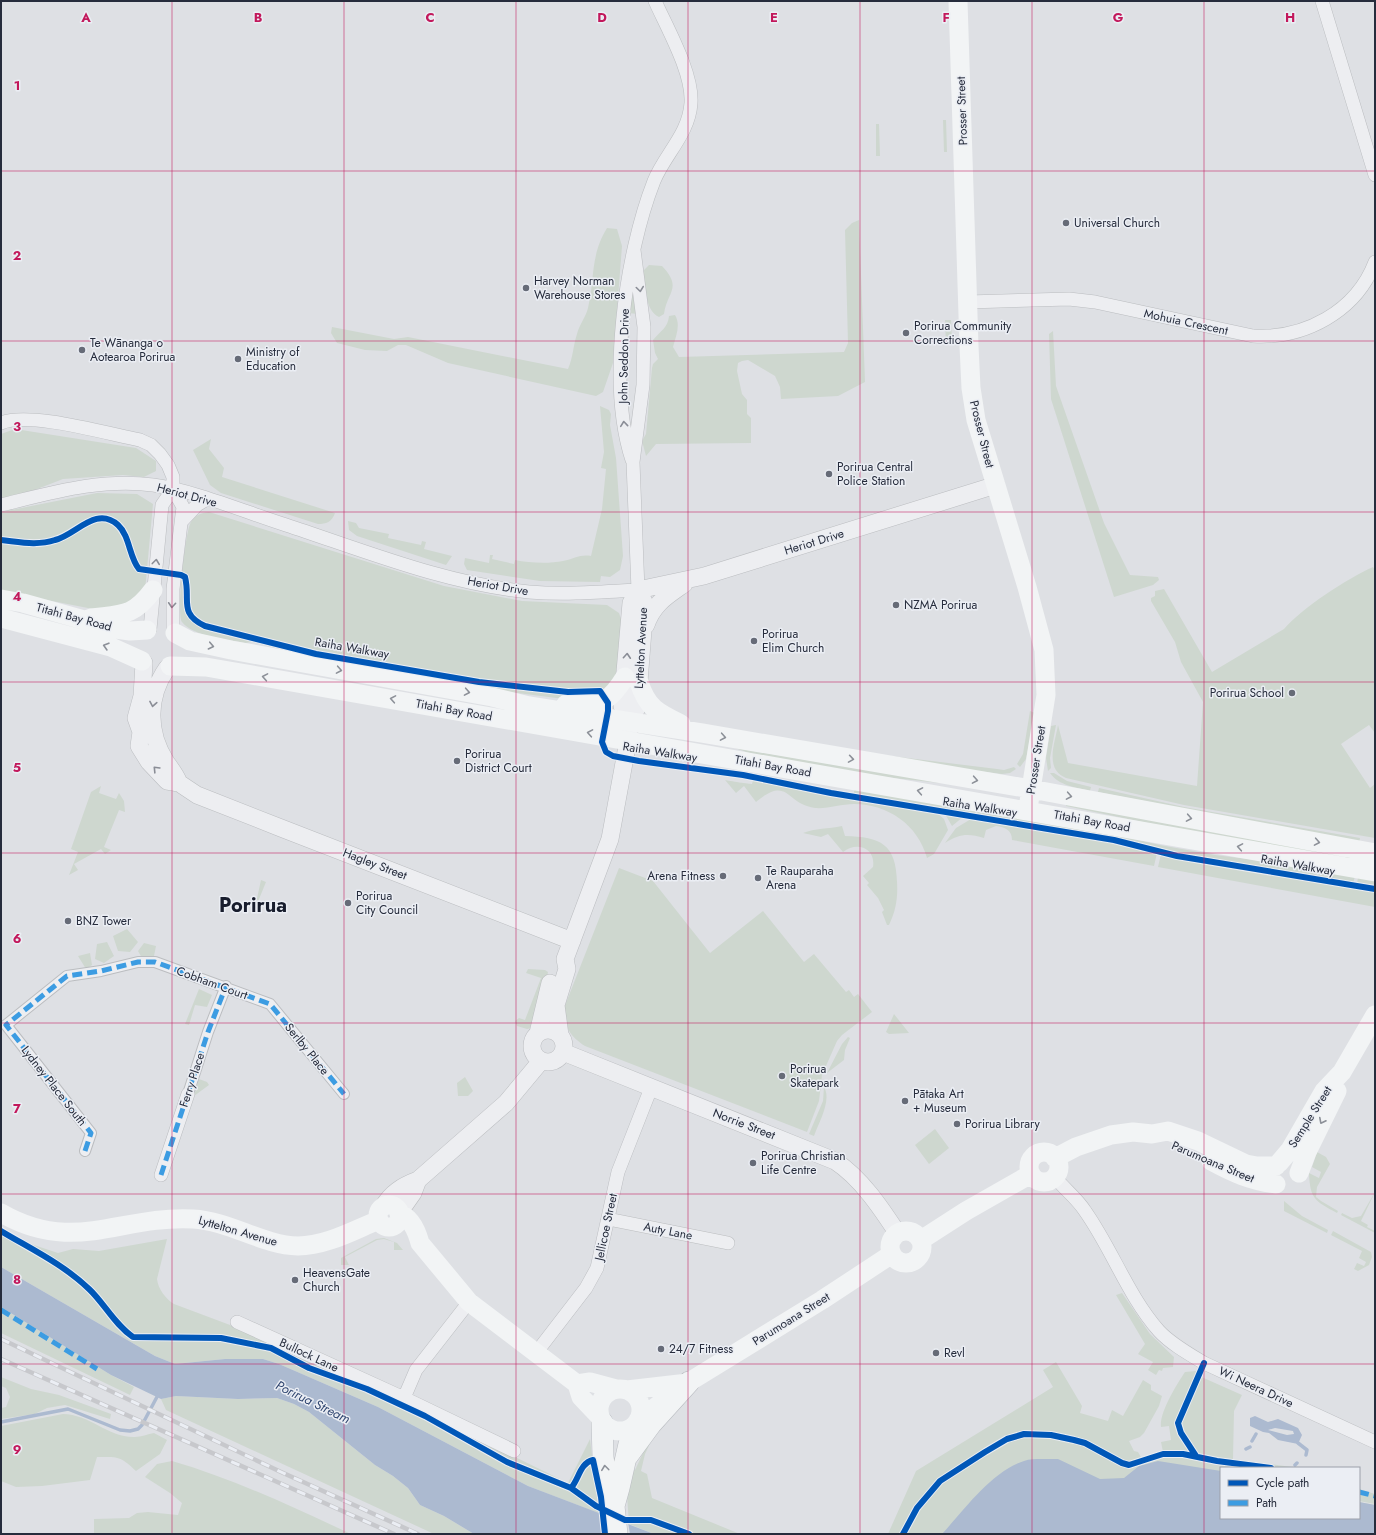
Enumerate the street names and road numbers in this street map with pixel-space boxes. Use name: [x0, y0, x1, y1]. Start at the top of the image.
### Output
street label: Prosser Street: [952, 76, 972, 146]
street label: Mohuia Crescent: [1142, 304, 1230, 340]
street label: John Seddon Drive: [614, 308, 634, 406]
street label: Prosser Street: [965, 398, 999, 470]
street label: Heriot Drive: [155, 478, 219, 512]
street label: Heriot Drive: [782, 524, 846, 560]
street label: Heriot Drive: [466, 572, 530, 600]
street label: Titahi Bay Road: [34, 598, 114, 636]
street label: Lyttelton Avenue: [630, 607, 652, 689]
street label: Raiha Walkway: [313, 633, 391, 664]
street label: Titahi Bay Road: [414, 694, 494, 726]
street label: Prosser Street: [1022, 724, 1050, 795]
street label: Raiha Walkway: [621, 737, 699, 767]
street label: Titahi Bay Road: [733, 750, 813, 782]
street label: Raiha Walkway: [941, 792, 1019, 822]
street label: Titahi Bay Road: [1052, 805, 1132, 837]
street label: Hagley Street: [340, 844, 410, 885]
street label: Raiha Walkway: [1259, 850, 1337, 881]
street label: Cobham Court: [174, 962, 250, 1004]
street label: Serlby Place: [280, 1019, 334, 1079]
street label: Lydney Place South: [17, 1042, 91, 1130]
street label: Ferry Place: [175, 1050, 209, 1110]
street label: Semple Street: [1284, 1082, 1336, 1152]
street label: Norrie Street: [710, 1104, 778, 1144]
street label: Parumoana Street: [1169, 1136, 1257, 1188]
street label: Jellicoe Street: [590, 1192, 622, 1264]
street label: Lyttelton Avenue: [196, 1211, 280, 1251]
street label: Auty Lane: [642, 1217, 694, 1245]
street label: Parumoana Street: [749, 1288, 833, 1350]
street label: Bullock Lane: [276, 1333, 342, 1377]
street label: Wi Neera Drive: [1216, 1362, 1296, 1412]

